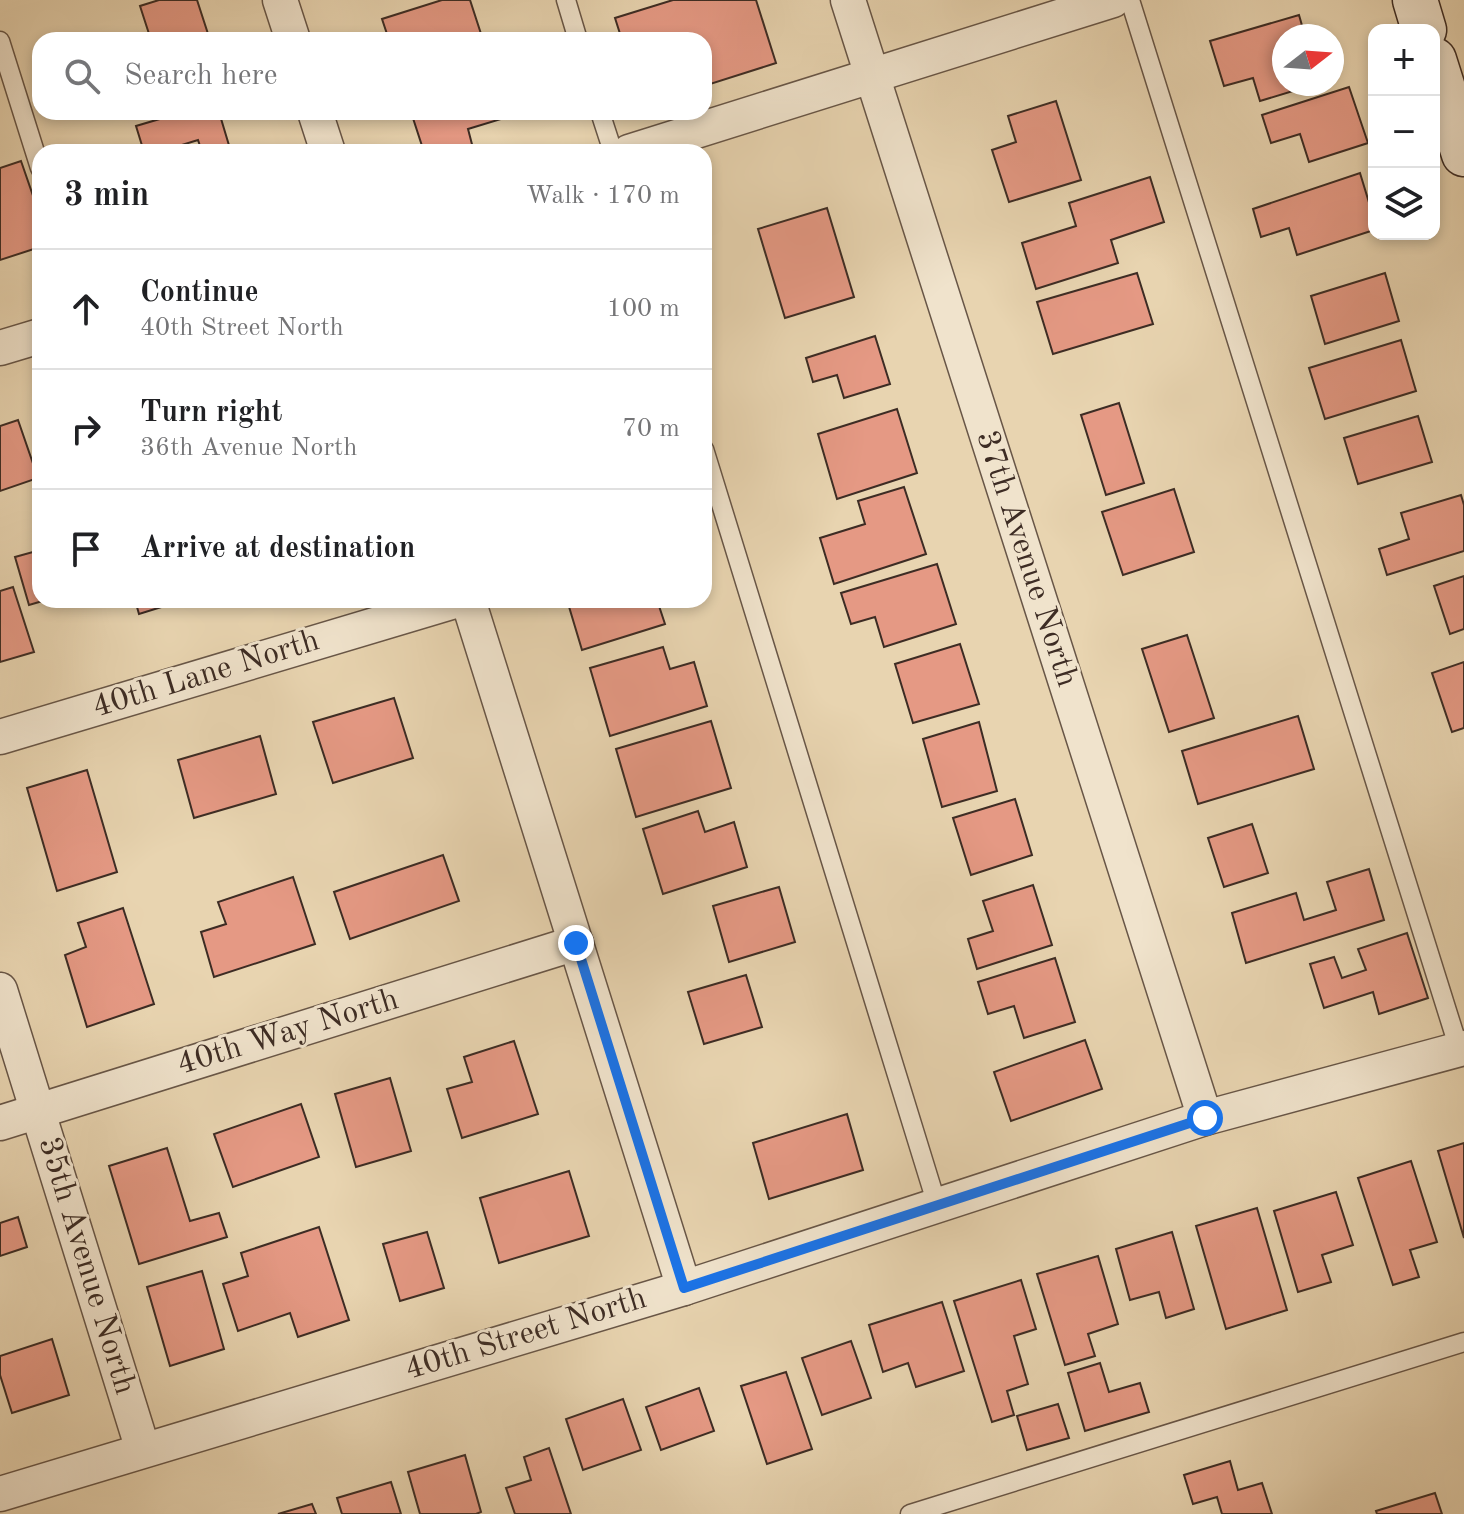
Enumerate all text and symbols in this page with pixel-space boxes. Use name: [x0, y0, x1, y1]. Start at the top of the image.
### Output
north arrow: [1272, 24, 1344, 96]
map controls: [1368, 24, 1440, 240]
button: +: [1368, 24, 1440, 96]
search box: [32, 32, 712, 120]
icon: search: [60, 54, 104, 98]
text: Search here: [124, 61, 278, 91]
button: −: [1368, 96, 1440, 168]
button: layers: [1368, 168, 1440, 240]
text: 3 min: [64, 179, 149, 213]
text: Walk · 170 m: [526, 183, 680, 209]
text: Continue: [140, 278, 259, 308]
icon: ahead: [64, 287, 108, 331]
text: 100 m: [607, 296, 680, 322]
text: 40th Street North: [140, 315, 344, 341]
text: Turn right: [140, 398, 282, 428]
icon: right: [64, 407, 108, 451]
text: 70 m: [622, 416, 680, 442]
street label: 37th Avenue North: [969, 427, 1083, 691]
text: 36th Avenue North: [140, 435, 357, 461]
icon: arrive: [64, 527, 108, 571]
text: Arrive at destination: [140, 534, 415, 564]
street label: 40th Lane North: [89, 625, 323, 725]
route end: [558, 925, 594, 961]
street label: 40th Way North: [173, 984, 403, 1082]
route start: [1187, 1100, 1223, 1136]
street label: 35th Avenue North: [32, 1133, 140, 1399]
street label: 40th Street North: [401, 1283, 651, 1387]

